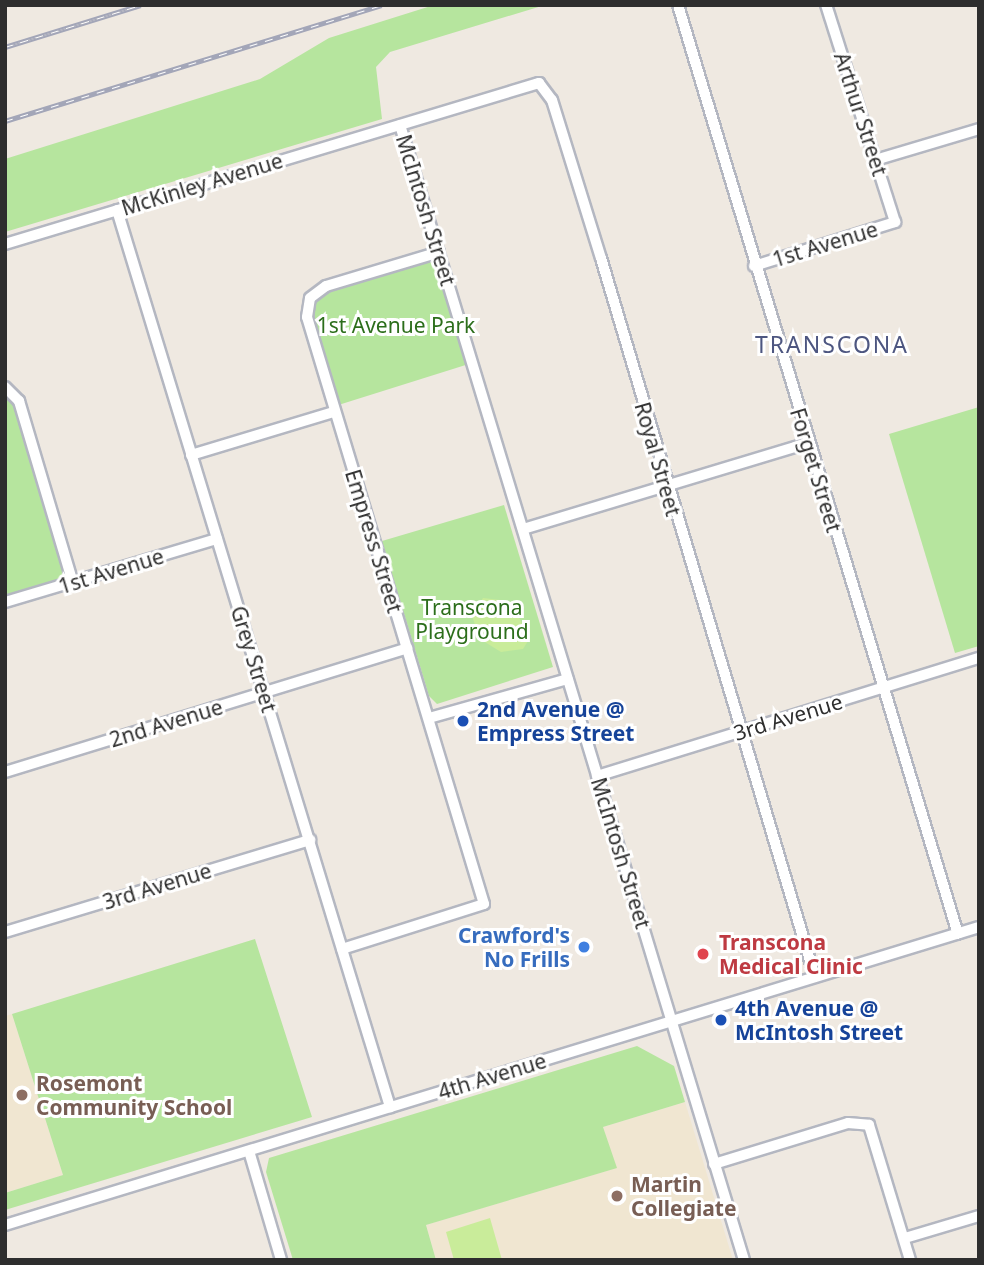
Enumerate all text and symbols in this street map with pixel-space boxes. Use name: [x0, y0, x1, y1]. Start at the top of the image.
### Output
street label: Arthur Street: [829, 49, 893, 179]
street label: McIntosh Street: [391, 131, 461, 289]
street label: McKinley Avenue: [118, 147, 286, 221]
street label: 1st Avenue: [769, 216, 881, 272]
park label: 1st Avenue Park: [317, 312, 475, 338]
district label: TRANSCONA: [756, 330, 908, 358]
street label: Royal Street: [630, 399, 686, 519]
street label: Forget Street: [785, 405, 847, 535]
street label: Empress Street: [340, 466, 408, 616]
street label: 1st Avenue: [55, 543, 167, 599]
park label: Transcona Playground: [415, 594, 529, 644]
street label: Grey Street: [226, 603, 282, 715]
street label: 3rd Avenue: [731, 689, 845, 745]
street label: 2nd Avenue: [106, 694, 226, 752]
place label: 2nd Avenue @ Empress Street: [477, 696, 634, 746]
marker: 2nd Avenue @ Empress Street: [455, 713, 471, 729]
street label: McIntosh Street: [586, 774, 656, 932]
street label: 3rd Avenue: [100, 858, 214, 914]
place label: Crawford's No Frills: [458, 922, 570, 972]
place label: Transcona Medical Clinic: [719, 929, 863, 979]
marker: Crawford's No Frills: [576, 939, 592, 955]
marker: Transcona Medical Clinic: [693, 944, 713, 964]
place label: 4th Avenue @ McIntosh Street: [735, 995, 903, 1045]
marker: 4th Avenue @ McIntosh Street: [713, 1012, 729, 1028]
street label: 4th Avenue: [435, 1048, 549, 1104]
place label: Rosemont Community School: [36, 1070, 232, 1120]
marker: Rosemont Community School: [14, 1087, 30, 1103]
place label: Martin Collegiate: [631, 1171, 736, 1221]
marker: Martin Collegiate: [609, 1188, 625, 1204]

